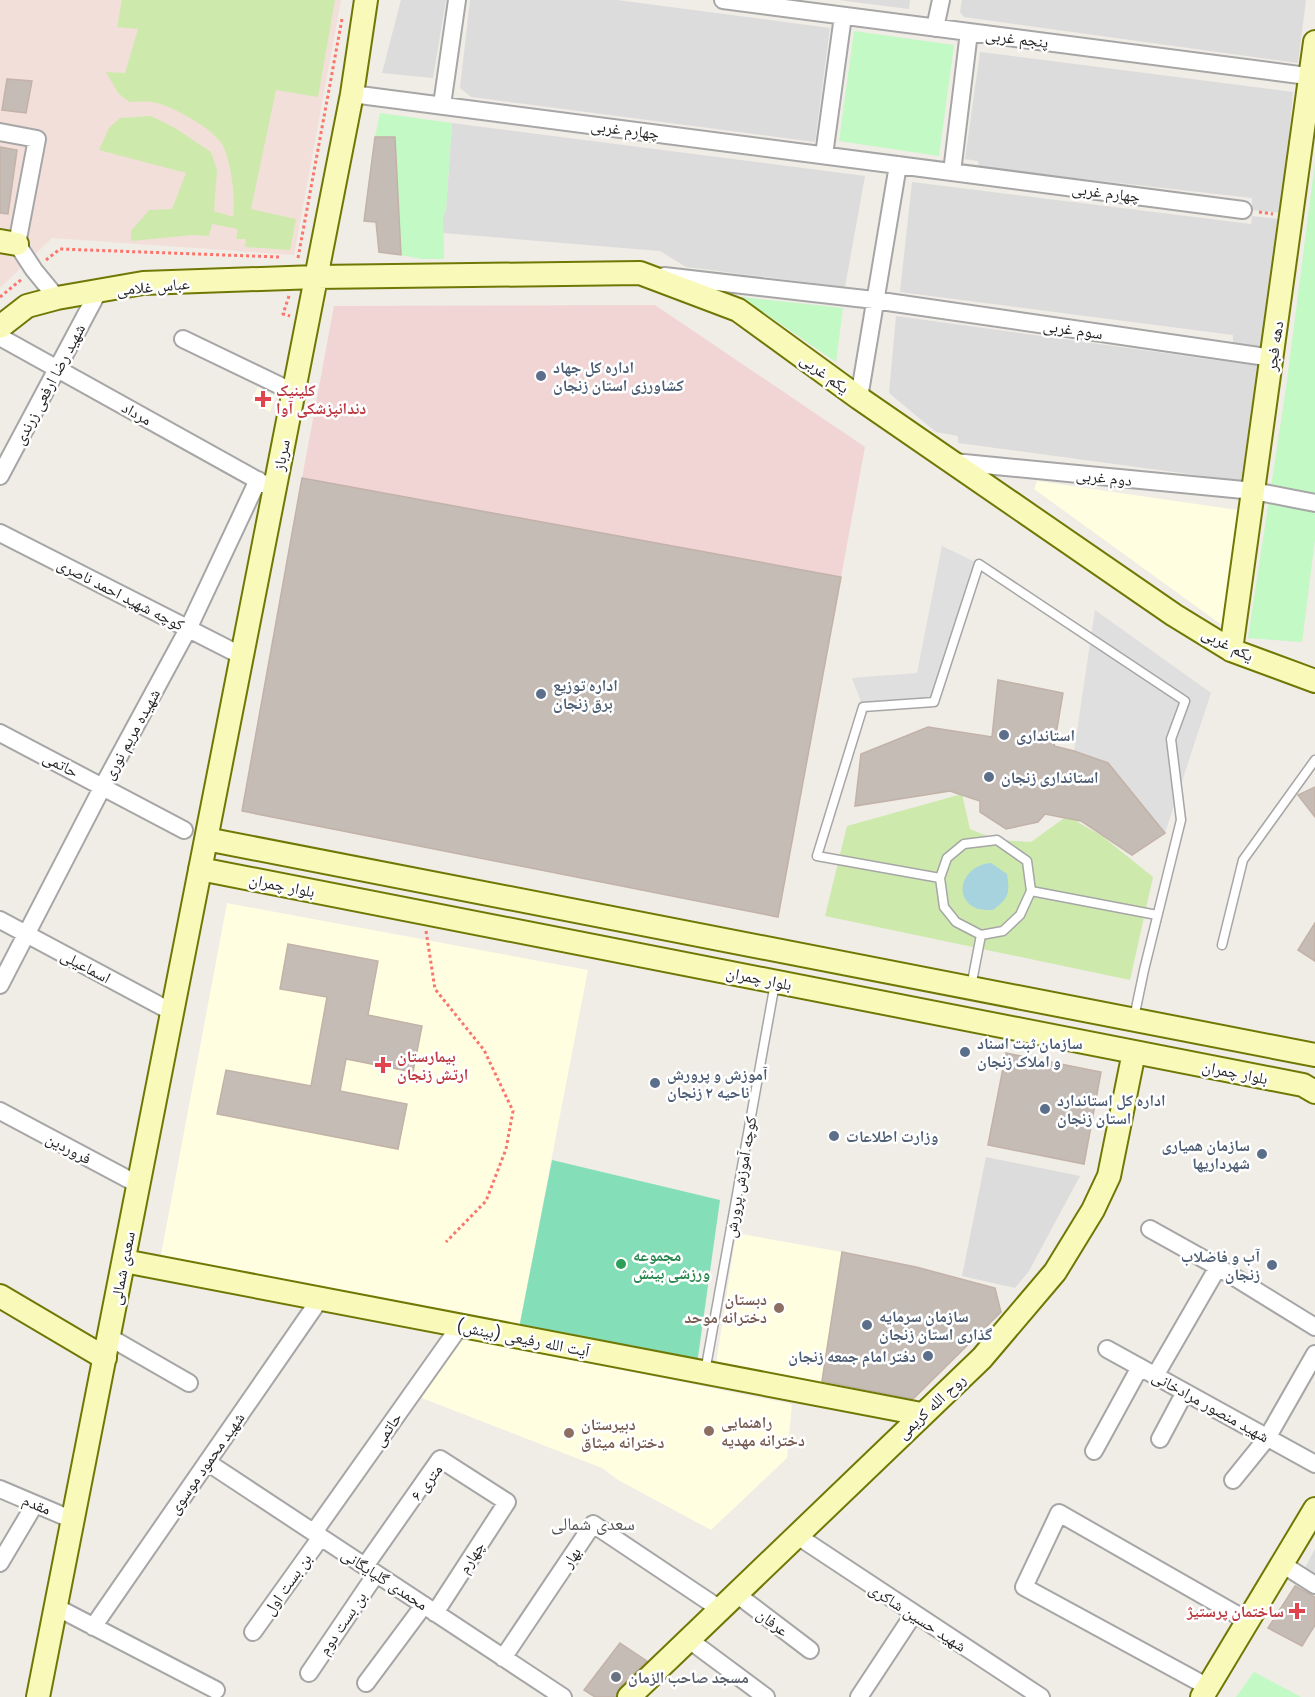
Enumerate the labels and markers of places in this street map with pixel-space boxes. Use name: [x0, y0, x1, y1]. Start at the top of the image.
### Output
place label: اداره کل جهاد کشاورزی استان زنجان: [553, 356, 684, 397]
marker: اداره کل جهاد کشاورزی استان زنجان: [534, 369, 548, 383]
place label: کلینیک دندانپزشکی آوا: [276, 379, 366, 420]
marker: کلینیک دندانپزشکی آوا: [254, 390, 272, 408]
place label: اداره توزیع برق زنجان: [553, 674, 618, 715]
marker: اداره توزیع برق زنجان: [534, 687, 548, 701]
place label: استانداری: [1016, 724, 1075, 747]
marker: استانداری: [997, 728, 1011, 742]
place label: استانداری زنجان: [1001, 766, 1099, 789]
marker: استانداری زنجان: [982, 770, 996, 784]
place label: سازمان ثبت اسناد و املاک زنجان: [977, 1032, 1083, 1073]
place label: بیمارستان ارتش زنجان: [397, 1045, 468, 1086]
marker: سازمان ثبت اسناد و املاک زنجان: [958, 1045, 972, 1059]
marker: بیمارستان ارتش زنجان: [374, 1056, 392, 1074]
place label: آموزش و پرورش ناحیه ۲ زنجان: [667, 1063, 768, 1104]
marker: آموزش و پرورش ناحیه ۲ زنجان: [648, 1076, 662, 1090]
place label: اداره کل استاندارد استان زنجان: [1057, 1089, 1165, 1130]
marker: اداره کل استاندارد استان زنجان: [1038, 1102, 1052, 1116]
place label: وزارت اطلاعات: [846, 1125, 938, 1148]
marker: وزارت اطلاعات: [827, 1129, 841, 1143]
place label: سازمان همیاری شهرداریها: [1161, 1134, 1250, 1175]
marker: سازمان همیاری شهرداریها: [1255, 1147, 1269, 1161]
place label: مجموعه ورزشی بینش: [633, 1244, 710, 1285]
place label: آب و فاضلاب زنجان: [1181, 1245, 1261, 1286]
marker: مجموعه ورزشی بینش: [614, 1257, 628, 1271]
marker: آب و فاضلاب زنجان: [1265, 1258, 1279, 1272]
place label: دبستان دخترانه موحد: [684, 1288, 767, 1329]
marker: دبستان دخترانه موحد: [772, 1301, 786, 1315]
place label: سازمان سرمایه گذاری استان زنجان: [879, 1305, 992, 1346]
marker: سازمان سرمایه گذاری استان زنجان: [860, 1318, 874, 1332]
place label: دفتر امام جمعه زنجان: [788, 1345, 916, 1368]
marker: دفتر امام جمعه زنجان: [921, 1349, 935, 1363]
place label: راهنمایی دخترانه مهدیه: [721, 1411, 805, 1452]
place label: دبیرستان دخترانه میثاق: [581, 1413, 664, 1454]
marker: راهنمایی دخترانه مهدیه: [702, 1424, 716, 1438]
marker: دبیرستان دخترانه میثاق: [562, 1426, 576, 1440]
place label: ساختمان پرستیژ: [1186, 1600, 1284, 1623]
marker: ساختمان پرستیژ: [1288, 1602, 1306, 1620]
place label: مسجد صاحب الزمان: [628, 1666, 749, 1689]
marker: مسجد صاحب الزمان: [609, 1670, 623, 1684]

